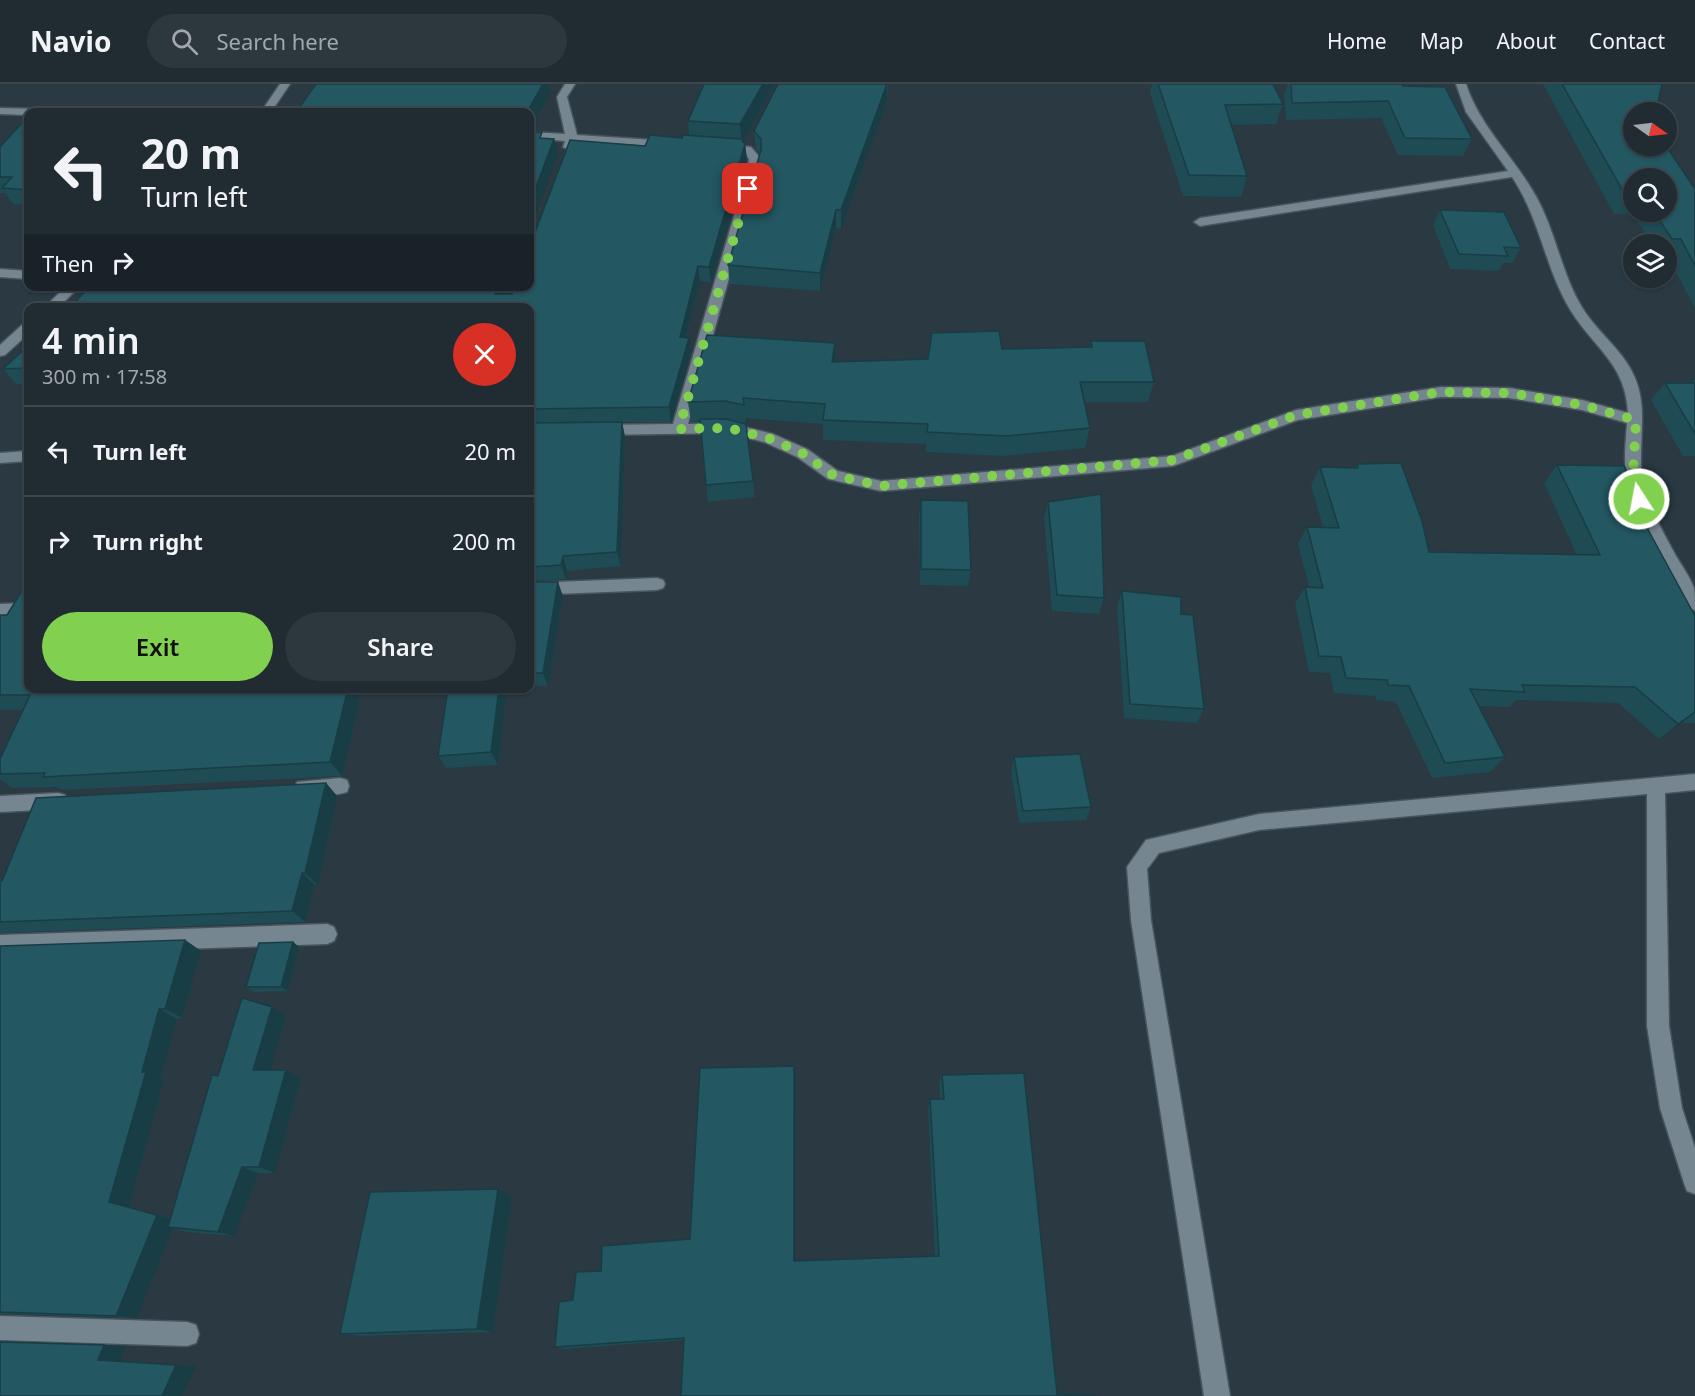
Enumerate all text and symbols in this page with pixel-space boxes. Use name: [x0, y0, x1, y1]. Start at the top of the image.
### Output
search box: [147, 14, 567, 68]
text: Navio: [30, 22, 111, 60]
icon: search: [168, 25, 201, 58]
text: Search here: [216, 26, 339, 56]
text: Home: [1327, 27, 1387, 55]
text: Map: [1420, 27, 1463, 55]
text: About: [1496, 27, 1556, 55]
text: Contact: [1589, 27, 1665, 55]
north arrow: [1623, 102, 1677, 156]
map controls: [1623, 102, 1677, 288]
text: 20 m: [141, 124, 241, 181]
icon: left: [42, 132, 120, 210]
pin: [722, 163, 773, 214]
button: search: [1623, 168, 1677, 222]
icon: arrive: [731, 172, 764, 205]
text: Turn left: [141, 178, 247, 215]
button: layers: [1623, 234, 1677, 288]
icon: right: [106, 246, 139, 279]
text: Then: [42, 248, 94, 278]
text: 4 min: [42, 316, 140, 365]
button: close: [453, 323, 516, 386]
text: 300 m · 17:58: [42, 363, 167, 390]
icon: left: [42, 435, 75, 468]
text: Turn left: [93, 436, 187, 466]
text: 20 m: [465, 436, 516, 466]
position arrow: [1607, 467, 1671, 531]
icon: right: [42, 525, 75, 558]
text: Turn right: [93, 526, 203, 556]
text: 200 m: [452, 526, 516, 556]
button: Exit: [42, 612, 273, 681]
button: Share: [285, 612, 516, 681]

